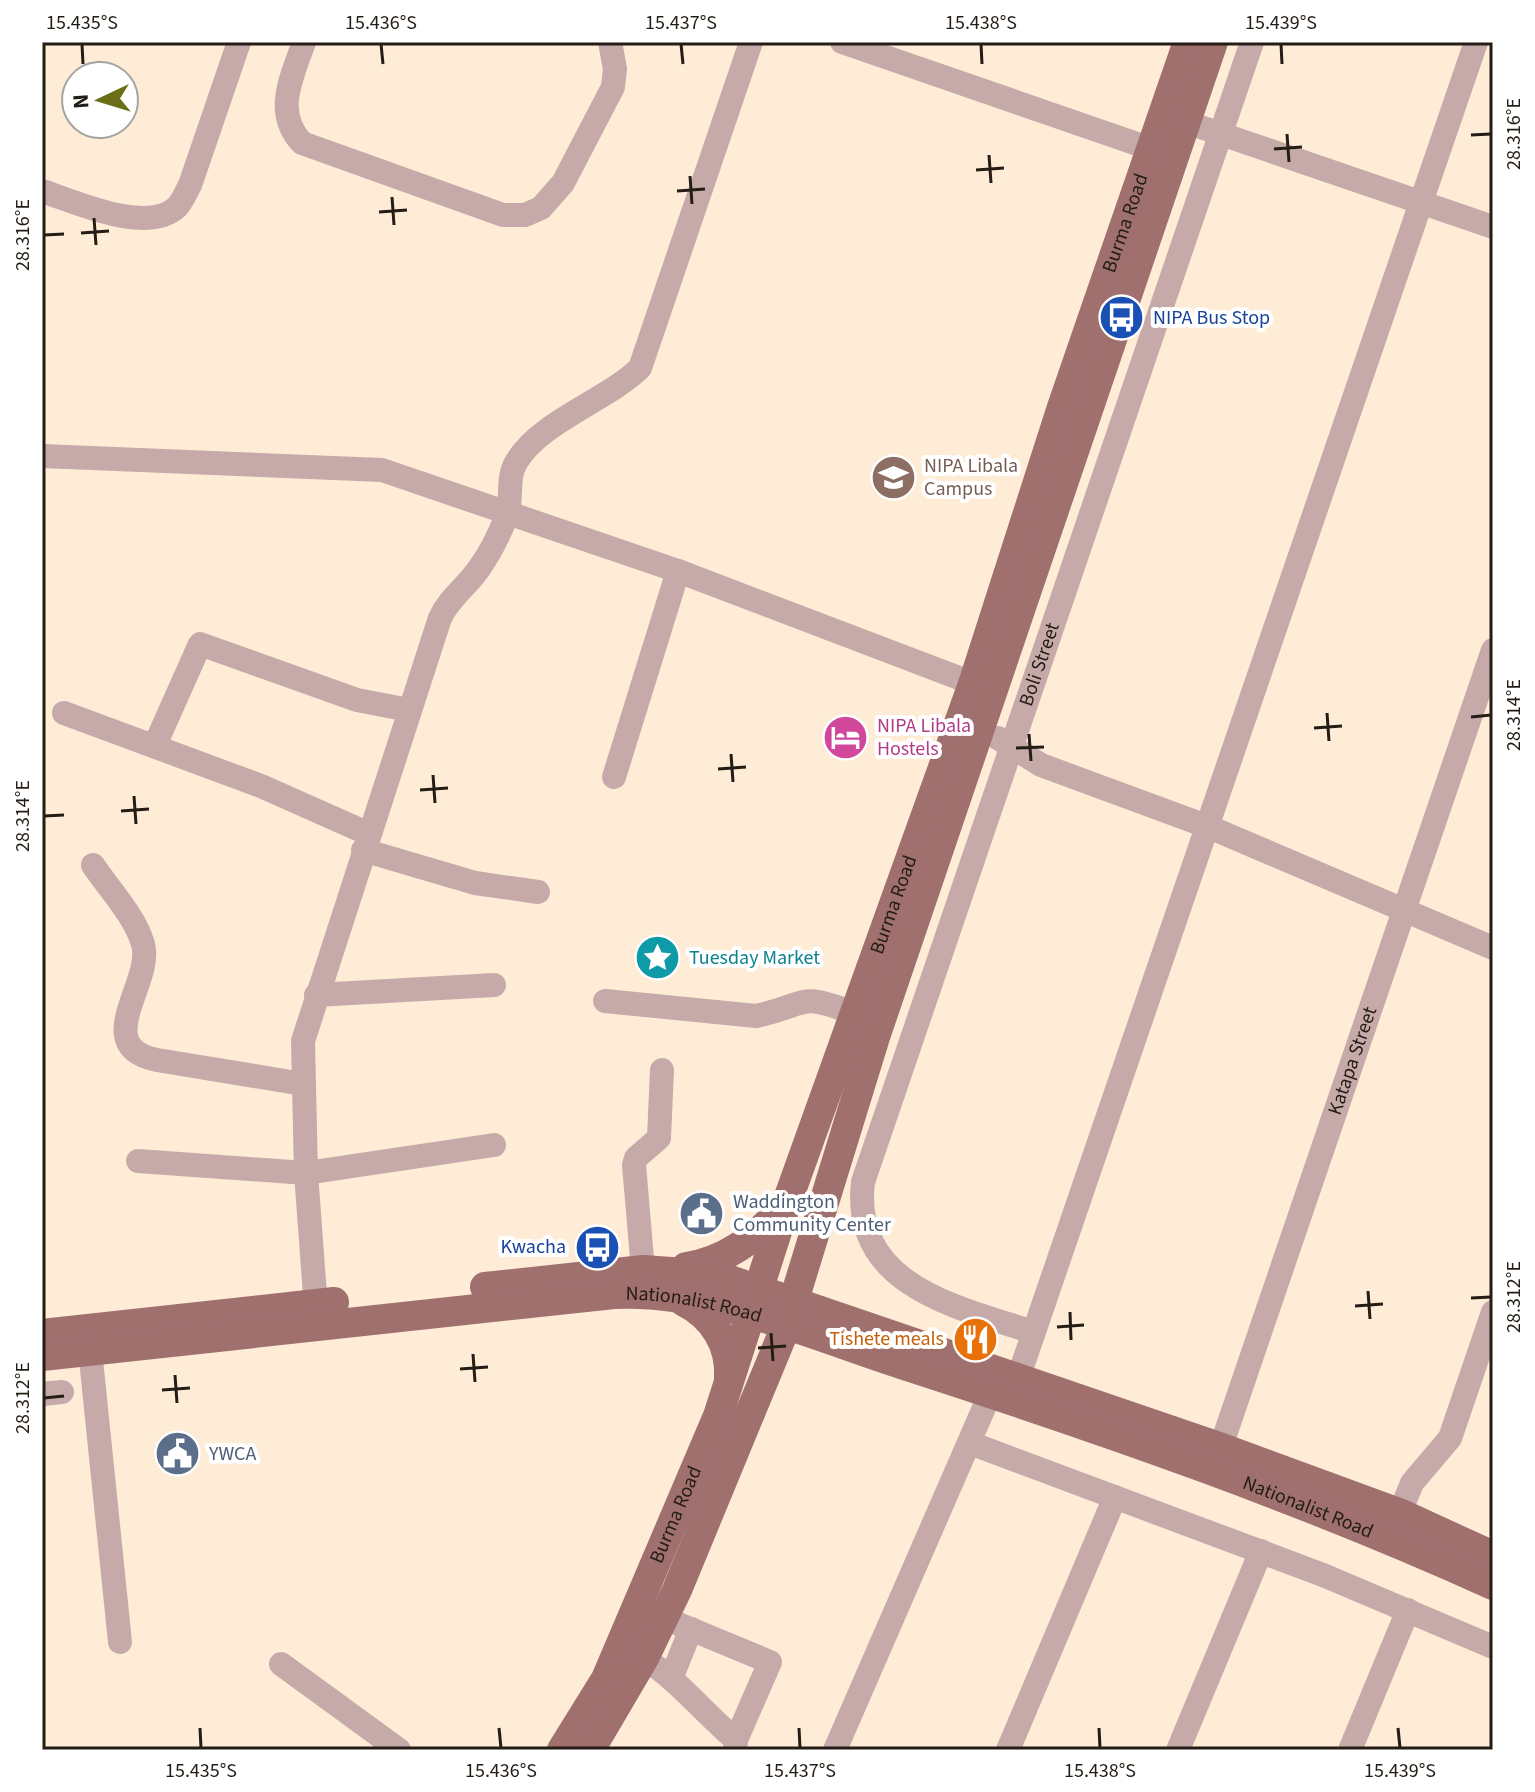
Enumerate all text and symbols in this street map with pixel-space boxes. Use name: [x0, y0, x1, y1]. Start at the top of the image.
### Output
text: 15.435°S: [46, 9, 118, 37]
text: 15.436°S: [345, 9, 417, 37]
text: 15.437°S: [645, 9, 717, 37]
text: 15.438°S: [945, 9, 1017, 37]
text: 15.439°S: [1245, 9, 1317, 37]
north arrow: [60, 60, 140, 140]
text: N: [65, 93, 98, 110]
text: 28.316°E: [1500, 98, 1528, 170]
street label: Burma Road: [1095, 170, 1156, 277]
text: 28.316°E: [9, 199, 37, 271]
bus stop icon: NIPA Bus Stop: [1098, 294, 1146, 342]
place label: NIPA Bus Stop: [1153, 304, 1270, 332]
place label: NIPA Libala Campus: [924, 452, 1018, 503]
school or university icon: NIPA Libala Campus: [869, 454, 917, 502]
street label: Boli Street: [1012, 619, 1067, 710]
text: 28.314°E: [1500, 679, 1528, 751]
place label: NIPA Libala Hostels: [877, 712, 971, 763]
hotel icon: NIPA Libala Hostels: [822, 714, 870, 762]
text: 28.314°E: [9, 780, 37, 852]
street label: Burma Road: [863, 851, 924, 958]
place icon: Tuesday Market: [634, 934, 682, 982]
place label: Tuesday Market: [689, 944, 820, 972]
street label: Katapa Street: [1321, 1003, 1384, 1119]
place label: Waddington Community Center: [733, 1188, 891, 1239]
public building icon: Waddington Community Center: [678, 1190, 726, 1238]
bus stop icon: Kwacha: [573, 1223, 621, 1271]
place label: Kwacha: [500, 1233, 566, 1261]
text: 28.312°E: [1500, 1261, 1528, 1333]
street label: Nationalist Road: [625, 1280, 765, 1330]
restaurant icon: Tishete meals: [951, 1315, 999, 1363]
place label: Tishete meals: [829, 1325, 944, 1353]
text: 28.312°E: [9, 1362, 37, 1434]
public building icon: YWCA: [154, 1430, 202, 1478]
place label: YWCA: [208, 1440, 257, 1468]
street label: Burma Road: [643, 1462, 709, 1568]
street label: Nationalist Road: [1239, 1469, 1377, 1546]
text: 15.435°S: [165, 1757, 237, 1785]
text: 15.436°S: [465, 1757, 537, 1785]
text: 15.437°S: [764, 1757, 836, 1785]
text: 15.438°S: [1064, 1757, 1136, 1785]
text: 15.439°S: [1364, 1757, 1436, 1785]

